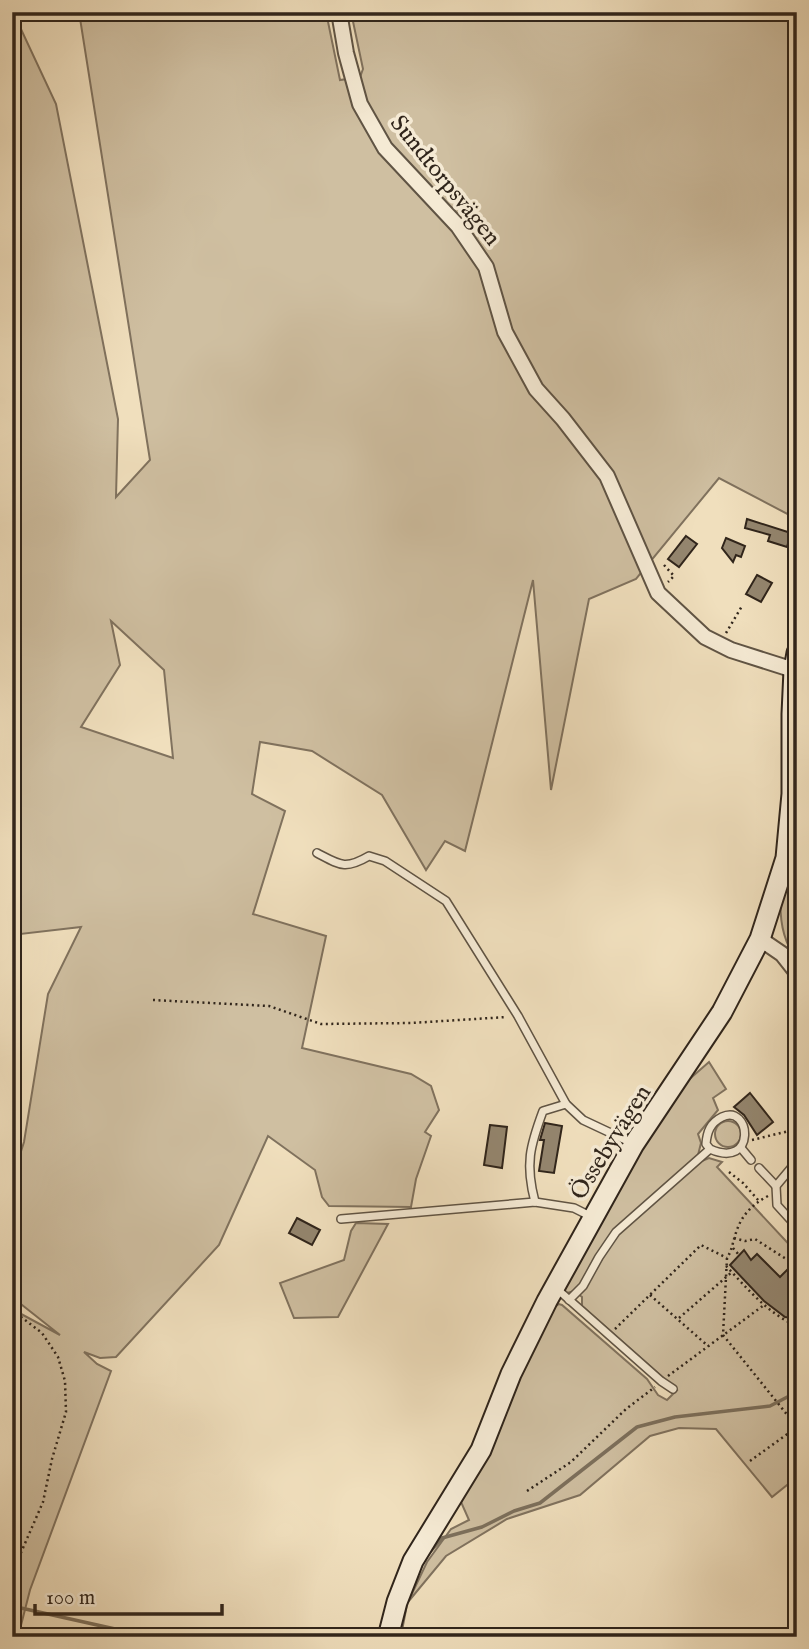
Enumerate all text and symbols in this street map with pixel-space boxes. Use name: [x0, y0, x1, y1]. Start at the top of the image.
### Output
street label: Sundtorpsvägen: [383, 109, 507, 253]
street label: Össebyvägen: [564, 1079, 659, 1206]
scale bar: [35, 1572, 222, 1616]
text: 100 m: [46, 1585, 95, 1612]

